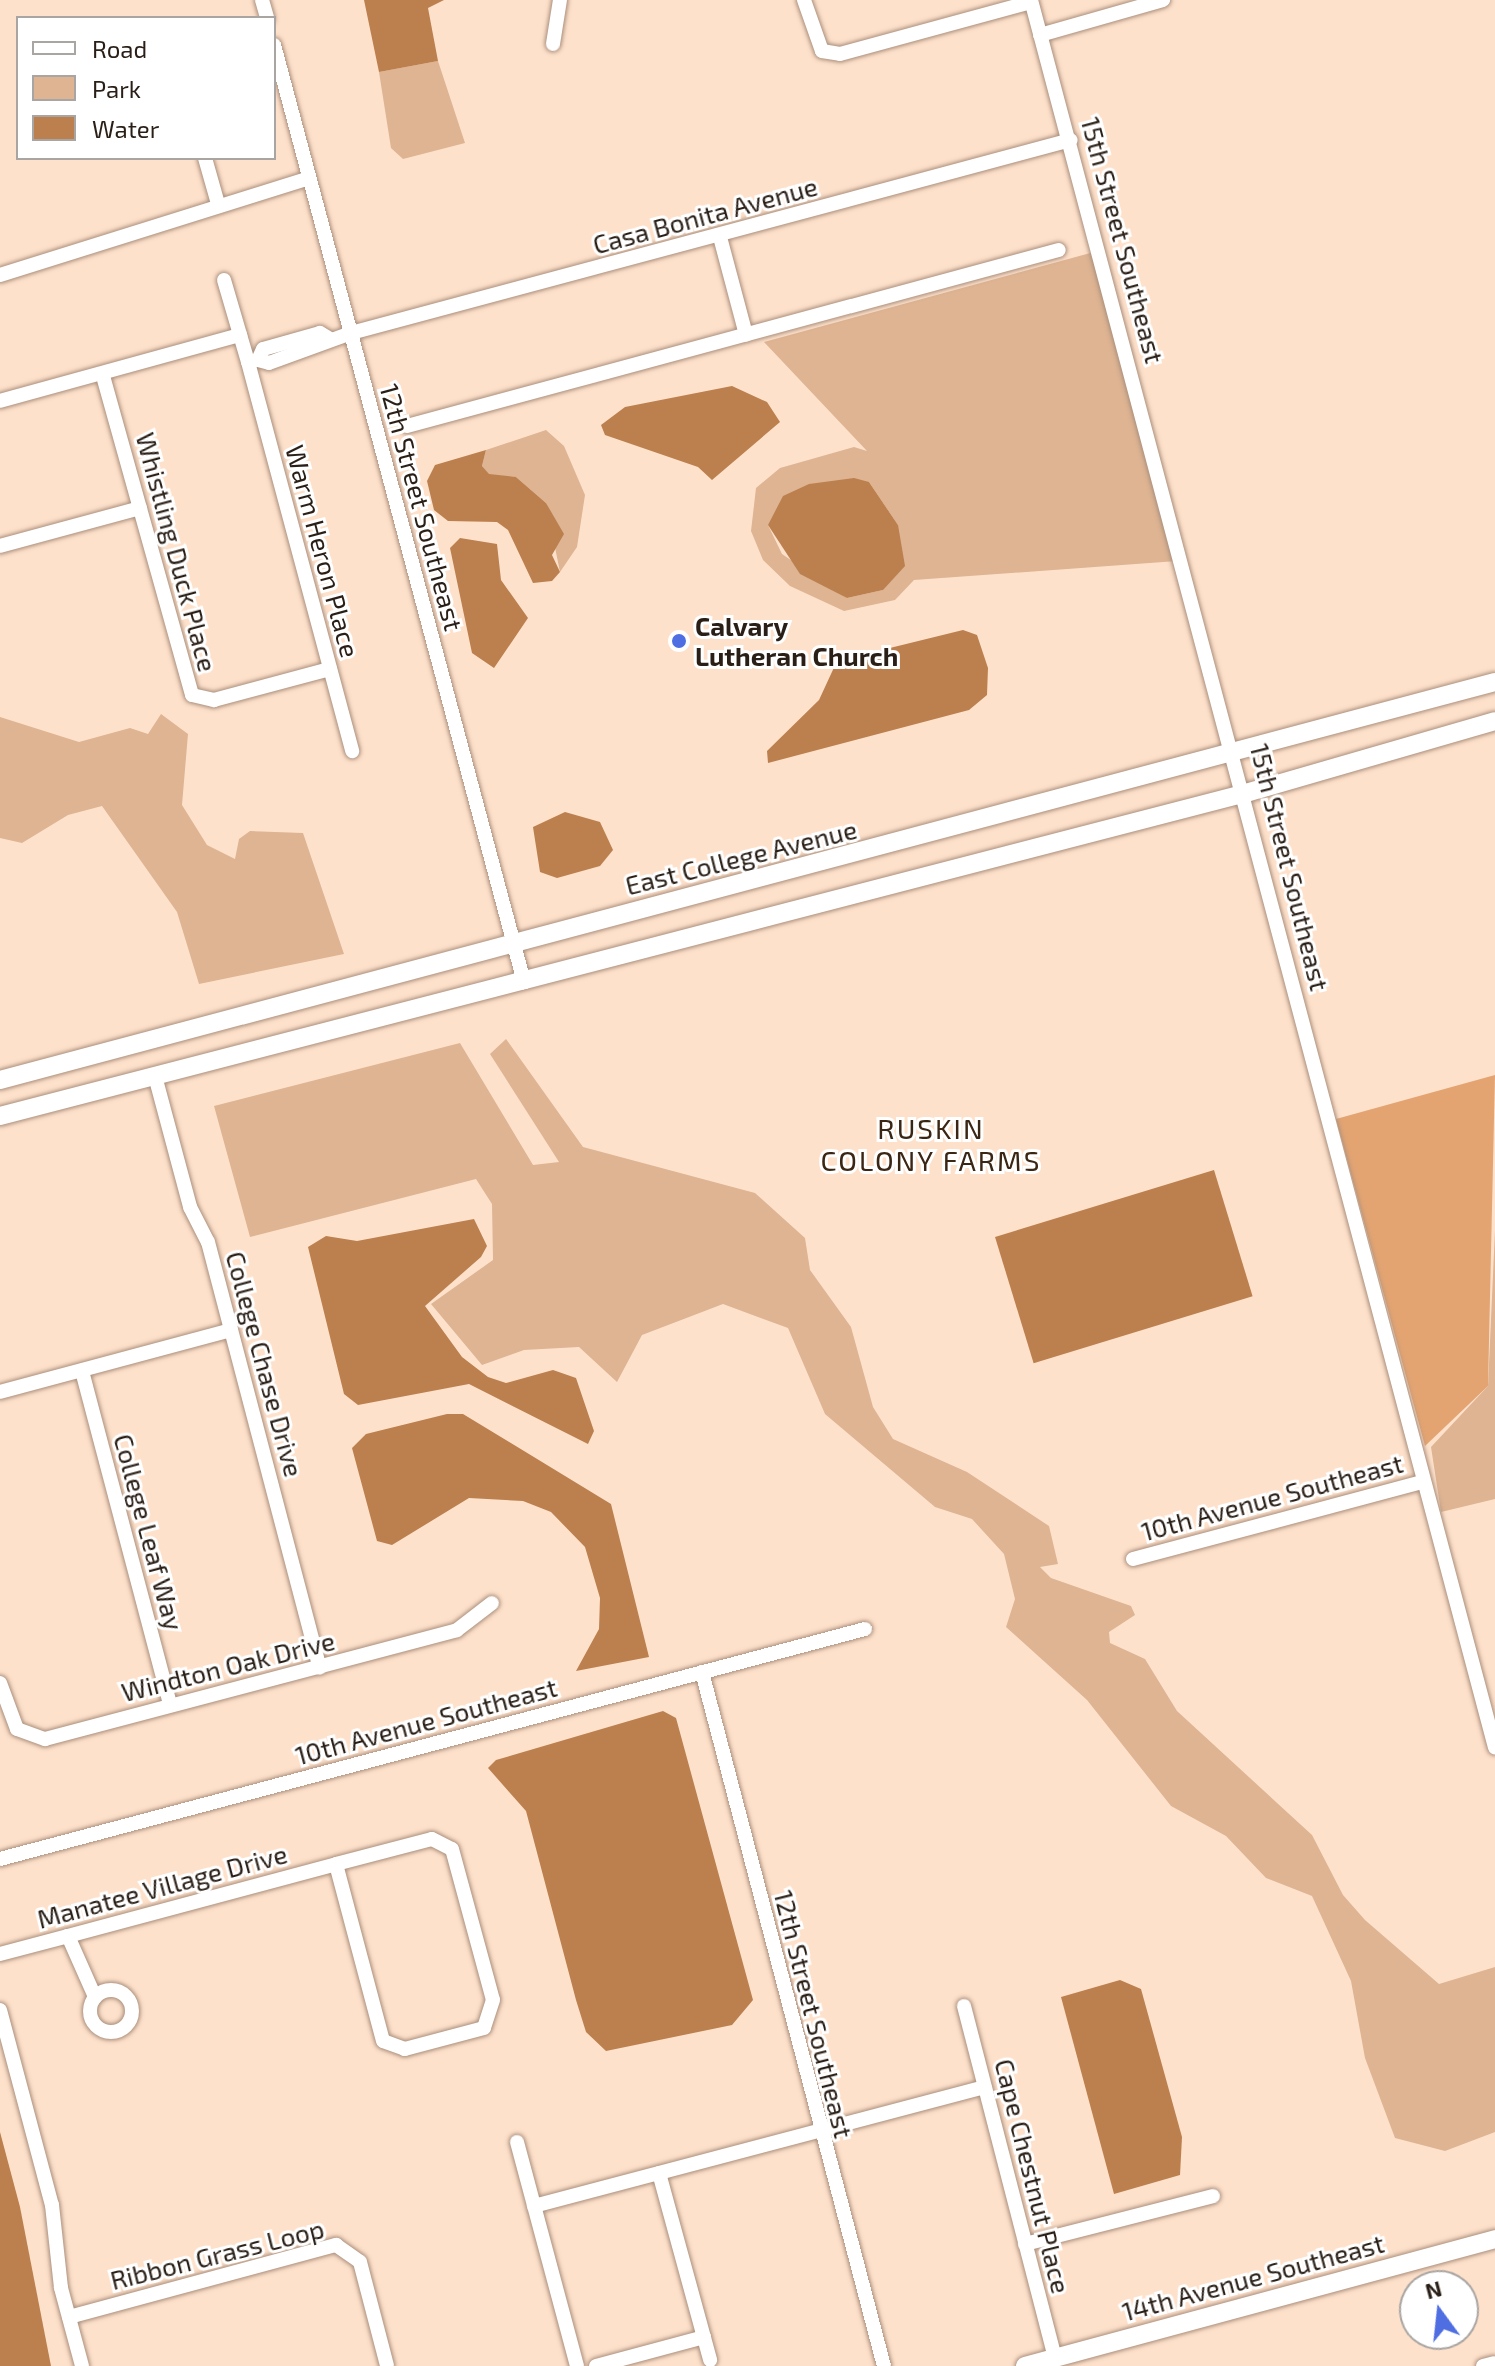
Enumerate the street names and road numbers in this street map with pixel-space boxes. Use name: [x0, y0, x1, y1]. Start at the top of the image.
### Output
street label: 15th Street Southeast: [1075, 113, 1171, 367]
street label: Casa Bonita Avenue: [589, 170, 821, 260]
street label: 12th Street Southeast: [374, 380, 470, 634]
street label: Whistling Duck Place: [130, 429, 224, 675]
street label: Warm Heron Place: [280, 441, 366, 661]
street label: 15th Street Southeast: [1244, 740, 1336, 994]
street label: East College Avenue: [622, 813, 860, 901]
street label: College Chase Drive: [220, 1248, 310, 1480]
street label: College Leaf Way: [108, 1430, 190, 1634]
street label: 10th Avenue Southeast: [1137, 1447, 1407, 1547]
street label: Windton Oak Drive: [118, 1624, 338, 1708]
street label: 10th Avenue Southeast: [291, 1671, 561, 1771]
street label: Manatee Village Drive: [33, 1838, 291, 1934]
street label: 12th Street Southeast: [768, 1887, 860, 2141]
street label: Cape Chestnut Place: [989, 2056, 1077, 2296]
street label: Ribbon Grass Loop: [107, 2212, 327, 2296]
street label: 14th Avenue Southeast: [1118, 2227, 1388, 2327]

